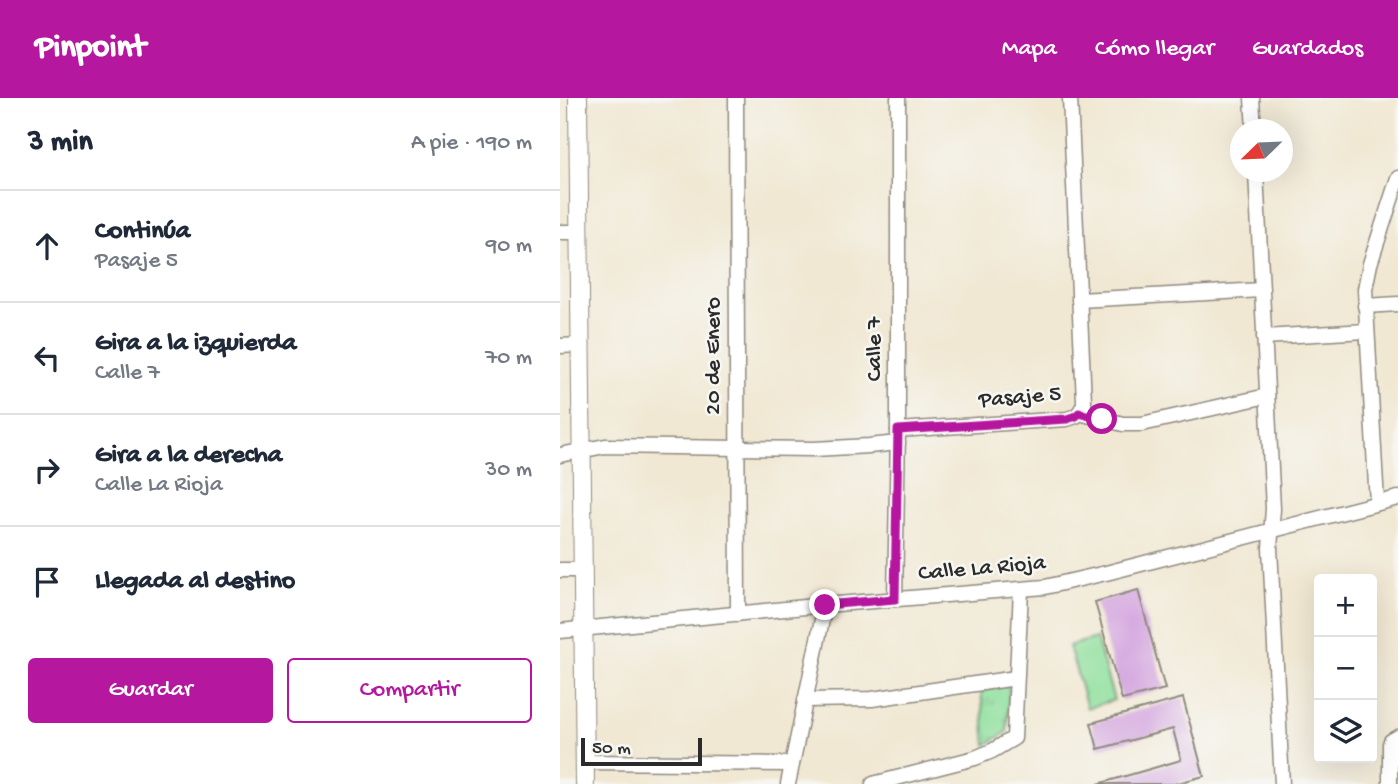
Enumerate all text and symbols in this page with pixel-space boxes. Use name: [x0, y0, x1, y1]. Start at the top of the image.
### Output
text: Pinpoint: [35, 30, 146, 68]
text: Mapa: [1002, 35, 1057, 64]
text: Cómo llegar: [1095, 35, 1214, 64]
text: Guardados: [1252, 35, 1363, 64]
north arrow: [1230, 119, 1293, 182]
text: 3 min: [28, 126, 93, 161]
text: A pie · 190 m: [411, 130, 532, 157]
text: Continúa: [95, 217, 190, 248]
icon: ahead: [28, 227, 66, 265]
text: 90 m: [486, 233, 532, 260]
text: Pasaje 5: [95, 248, 178, 275]
street label: 20 de Enero: [701, 297, 728, 415]
street label: Calle 7: [862, 316, 889, 381]
text: Gira a la izquierda: [95, 329, 297, 360]
icon: left: [28, 339, 66, 377]
text: 70 m: [485, 345, 532, 372]
text: Calle 7: [95, 360, 160, 387]
street label: Pasaje 5: [977, 381, 1062, 415]
route start: [1086, 403, 1117, 434]
text: Gira a la derecha: [95, 441, 282, 472]
icon: right: [28, 451, 66, 489]
text: 30 m: [485, 457, 532, 484]
text: Calle La Rioja: [95, 472, 223, 499]
street label: Calle La Rioja: [917, 550, 1048, 588]
icon: arrive: [28, 563, 66, 601]
text: Llegada al destino: [95, 567, 295, 598]
map controls: [1314, 574, 1377, 763]
button: +: [1314, 574, 1377, 637]
route end: [809, 589, 840, 620]
button: −: [1314, 637, 1377, 700]
button: Guardar: [28, 658, 273, 723]
button: Compartir: [287, 658, 532, 723]
button: layers: [1314, 700, 1377, 763]
scale bar: [581, 735, 702, 767]
text: 50 m: [592, 738, 631, 761]

